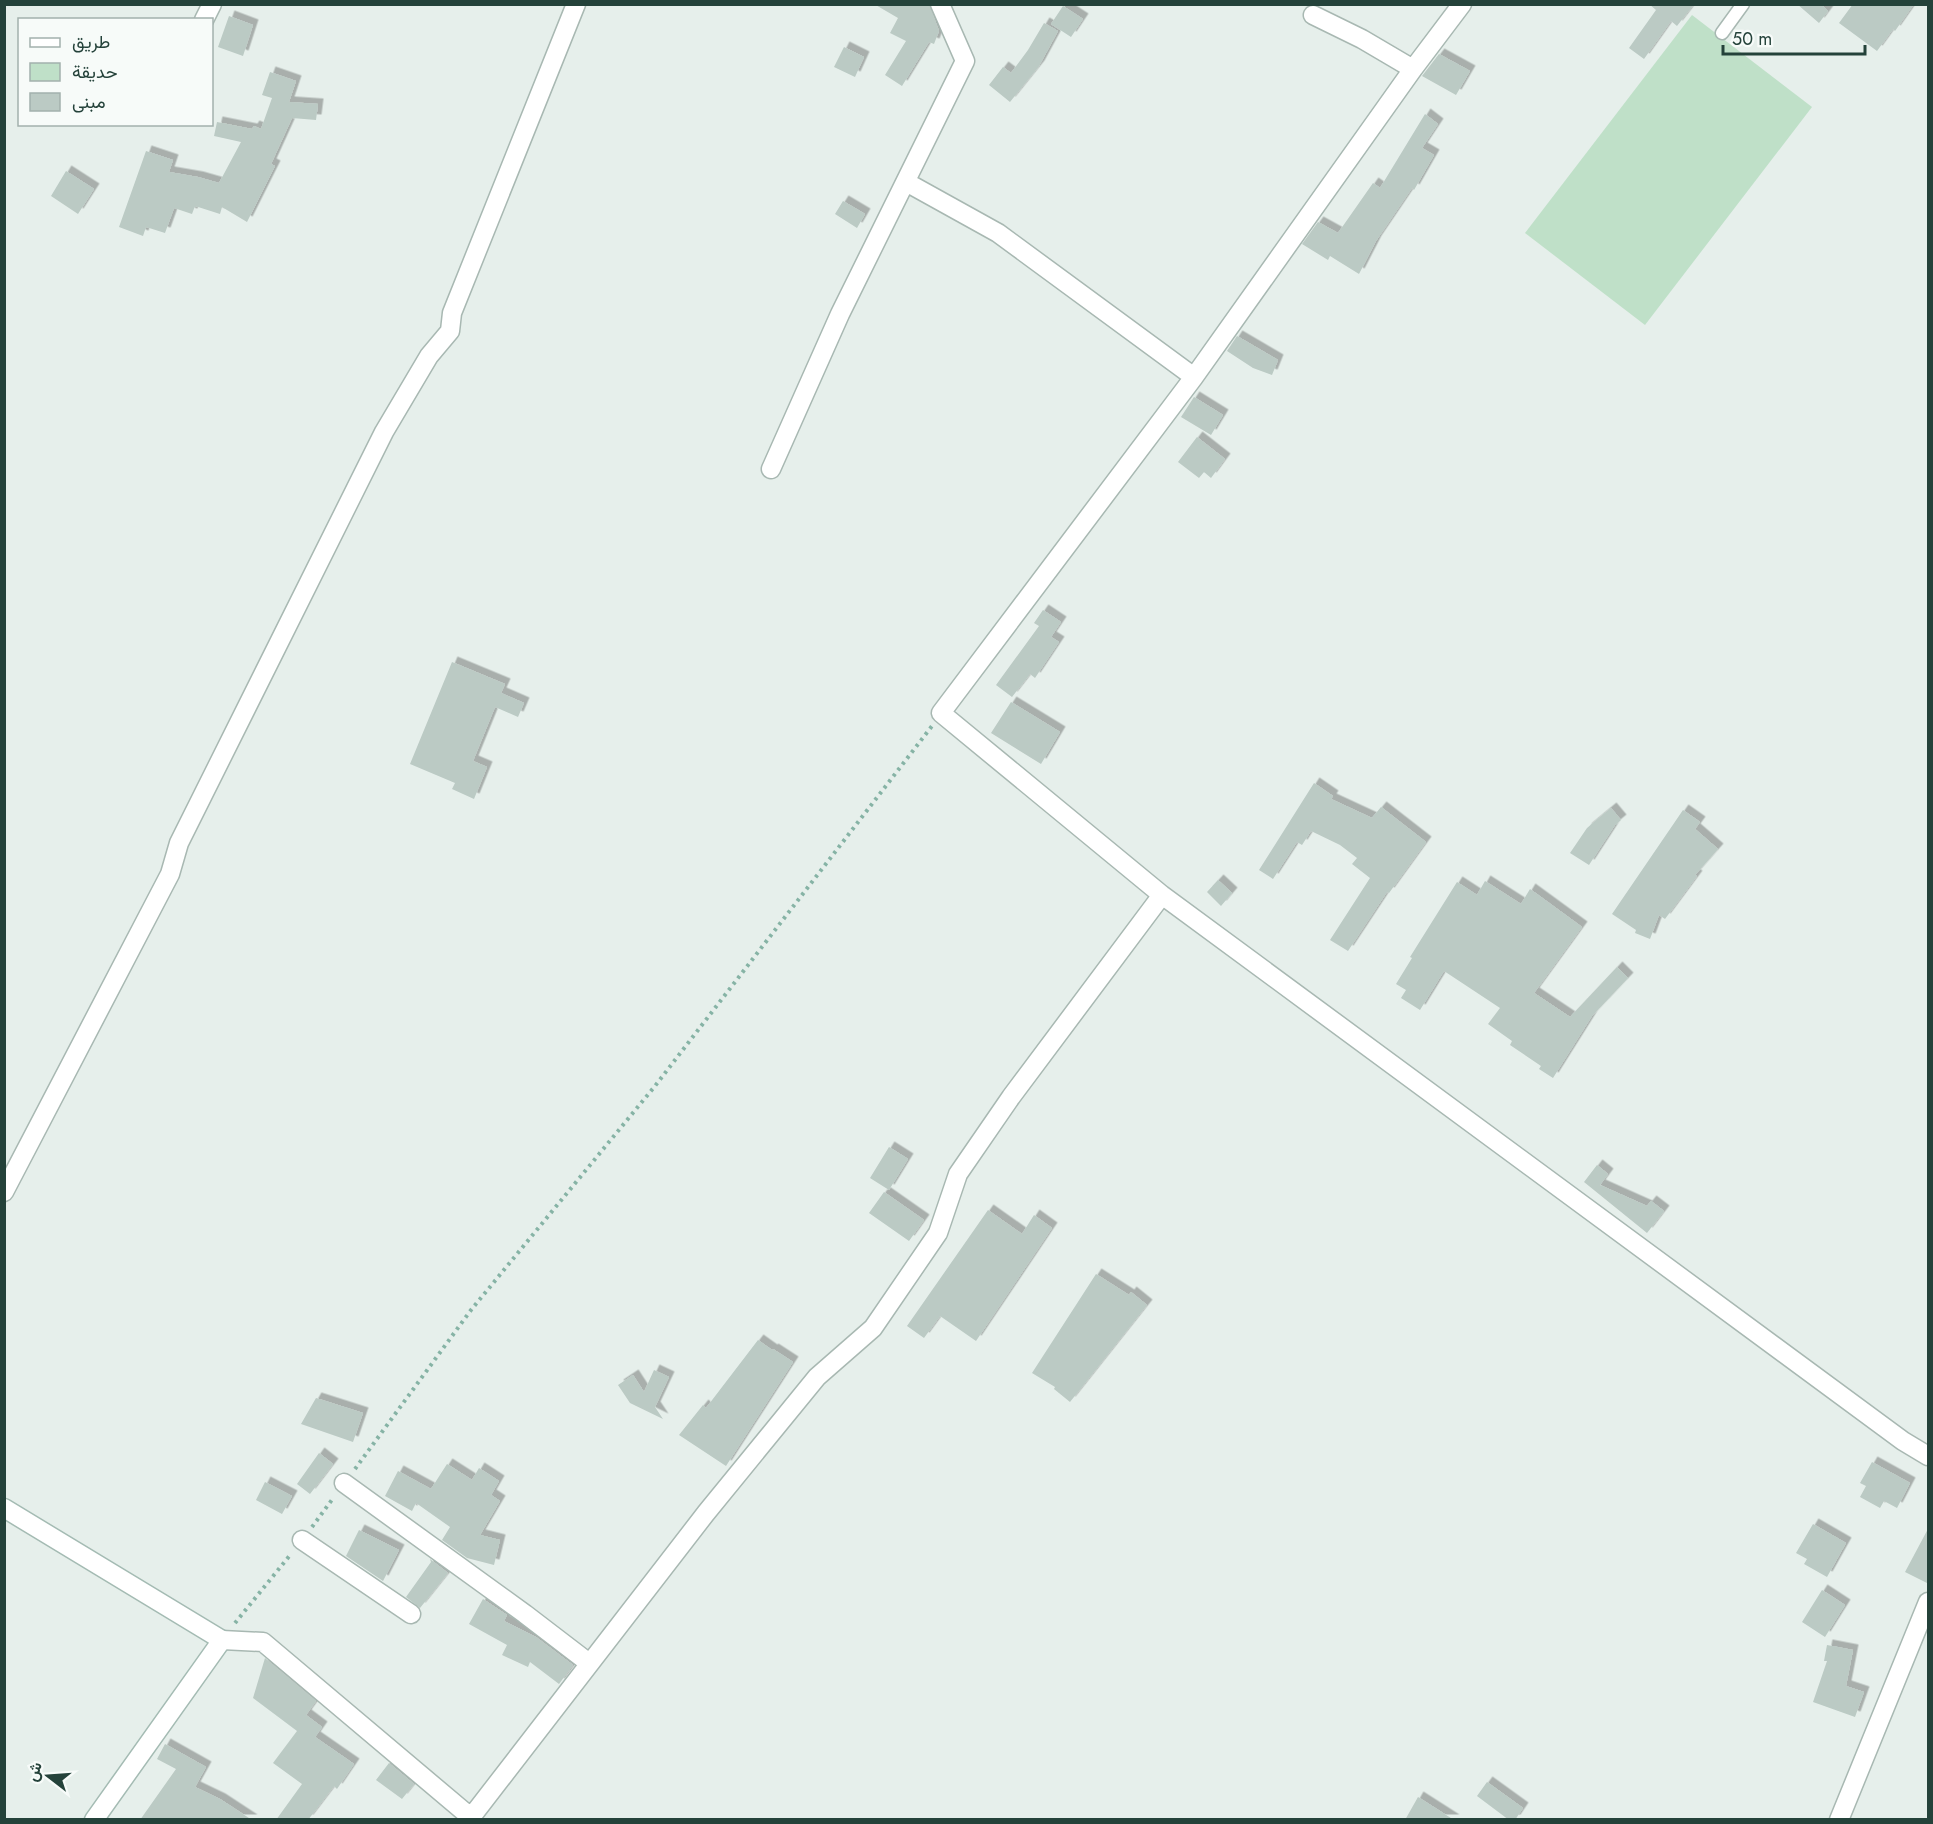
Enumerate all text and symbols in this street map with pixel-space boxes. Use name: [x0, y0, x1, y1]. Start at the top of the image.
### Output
legend: [18, 18, 213, 126]
scale bar: [1723, 18, 1866, 56]
text: 50 m: [1732, 26, 1772, 52]
text: طريق: [72, 29, 110, 55]
text: حديقة: [72, 59, 118, 85]
text: مبنى: [72, 89, 106, 115]
north arrow: [18, 1746, 78, 1806]
text: ش: [20, 1759, 48, 1784]

